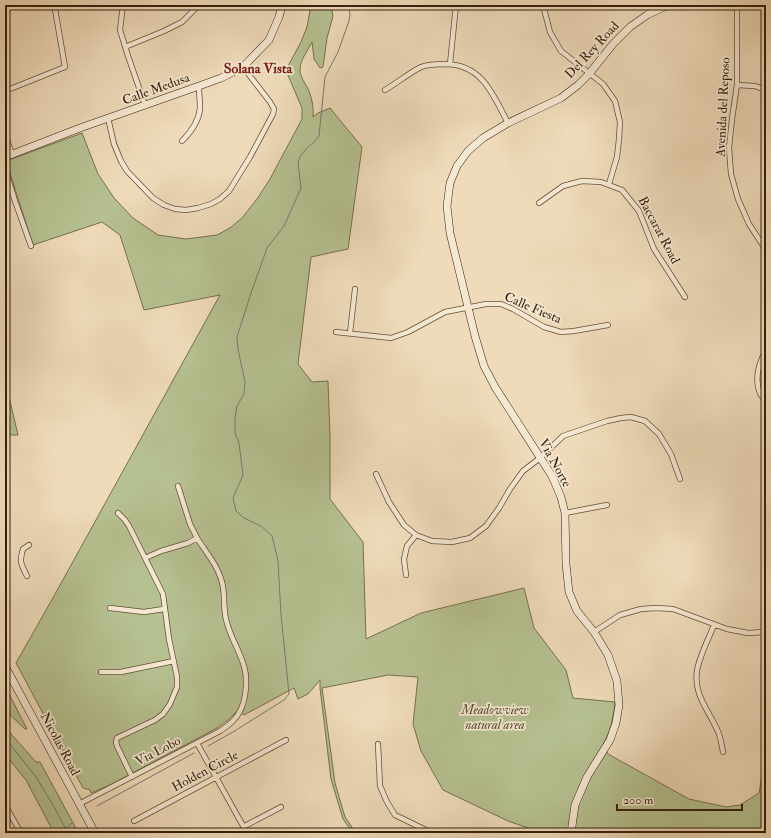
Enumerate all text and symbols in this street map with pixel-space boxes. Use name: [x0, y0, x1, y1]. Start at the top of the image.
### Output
street label: Del Rey Road: [561, 18, 624, 83]
street label: Avenida del Reposo: [712, 57, 735, 158]
district label: Solana Vista: [224, 60, 293, 77]
street label: Calle Medusa: [120, 69, 192, 109]
street label: Baccarat Road: [635, 194, 684, 267]
street label: Calle Fiesta: [502, 289, 565, 327]
street label: Via Norte: [535, 436, 575, 490]
park label: Meadowview natural area: [460, 702, 529, 733]
street label: Nicolas Road: [37, 710, 84, 779]
street label: Via Lobo: [133, 733, 183, 769]
street label: Holden Circle: [169, 747, 241, 795]
scale bar: [617, 786, 742, 812]
text: 200 m: [623, 793, 654, 808]

